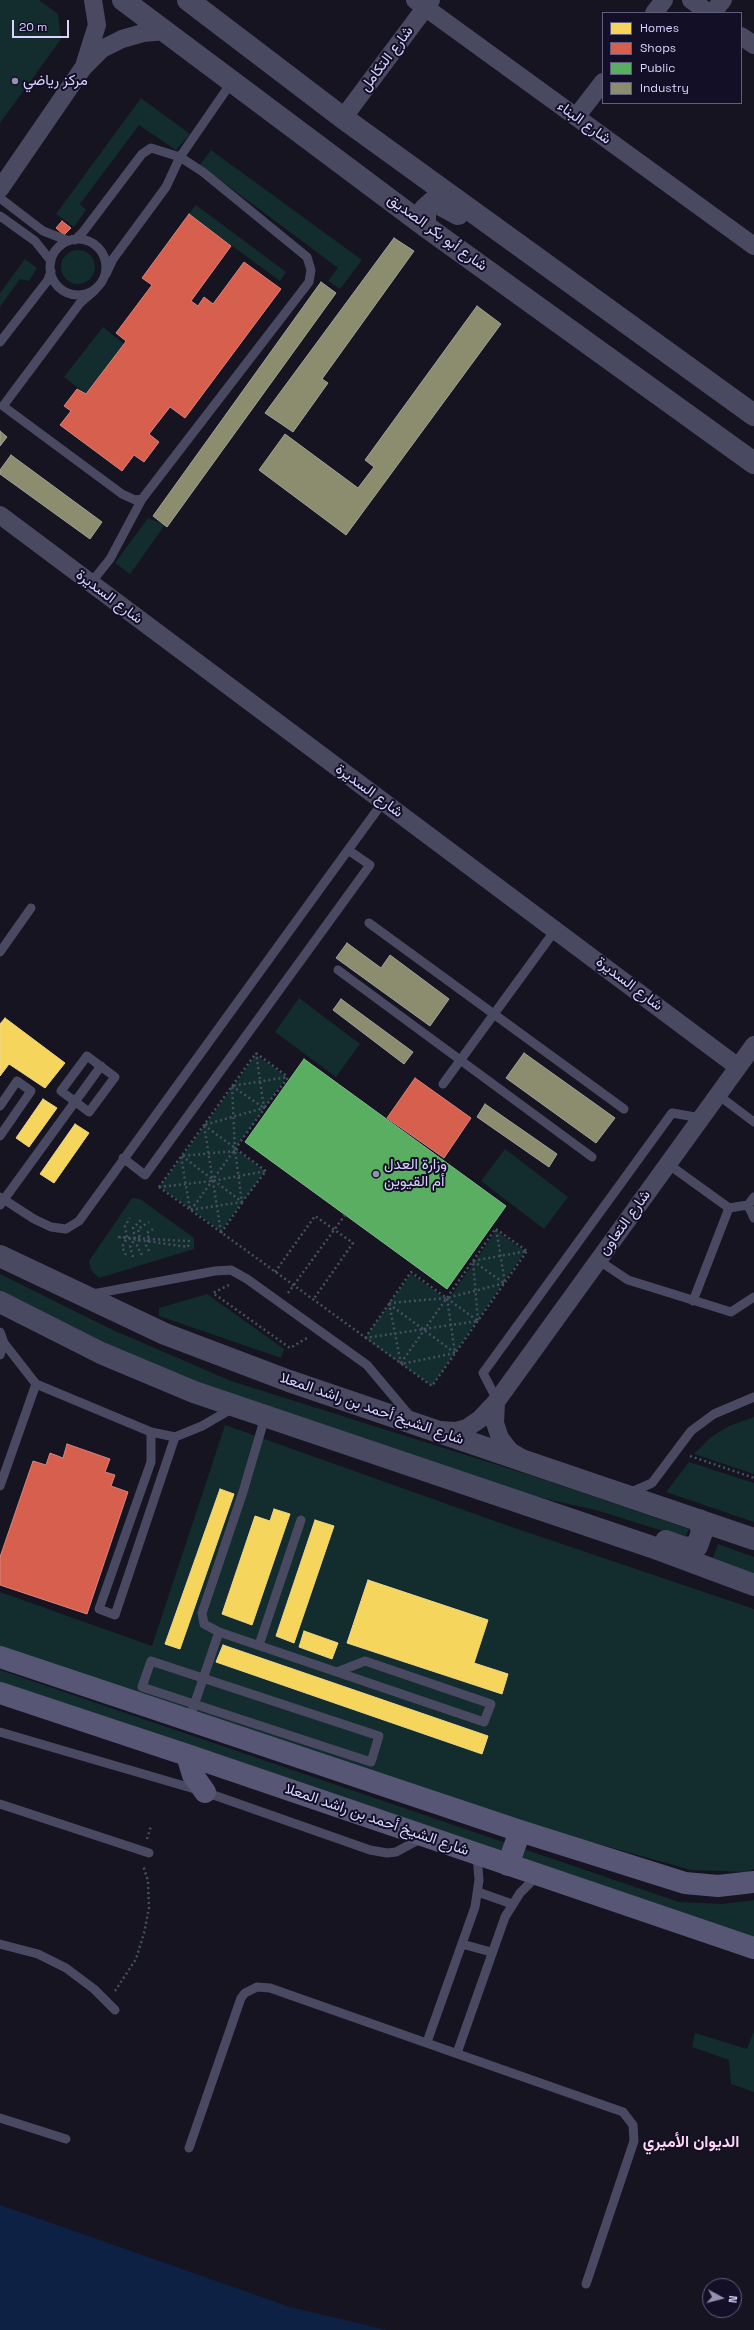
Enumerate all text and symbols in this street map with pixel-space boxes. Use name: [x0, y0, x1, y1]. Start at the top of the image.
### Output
scale bar: [14, 12, 71, 38]
legend: [602, 12, 742, 104]
text: 20 m: [19, 19, 47, 35]
text: Homes: [640, 20, 679, 36]
street label: شارع التكامل: [357, 23, 417, 95]
text: Shops: [640, 40, 676, 56]
text: Public: [640, 60, 675, 76]
place label: مركز رياضي: [23, 72, 88, 90]
marker: مركز رياضي: [10, 76, 20, 86]
text: Industry: [640, 80, 689, 96]
street label: شارع البناء: [554, 97, 614, 149]
street label: شارع أبو بكر الصديق: [384, 191, 490, 275]
street label: شارع السديرة: [72, 566, 146, 628]
street label: شارع السديرة: [332, 760, 406, 822]
street label: شارع السديرة: [592, 953, 666, 1015]
place label: وزارة العدل أم القيوين: [384, 1156, 447, 1191]
marker: وزارة العدل أم القيوين: [371, 1169, 381, 1179]
street label: شارع التعاون: [595, 1187, 655, 1259]
street label: شارع الشيخ أحمد بن راشد المعلا: [278, 1369, 466, 1449]
street label: شارع الشيخ أحمد بن راشد المعلا: [283, 1780, 471, 1860]
district label: الديوان الأميري: [643, 2133, 739, 2153]
north arrow: [702, 2278, 742, 2318]
text: N: [726, 2295, 740, 2304]

